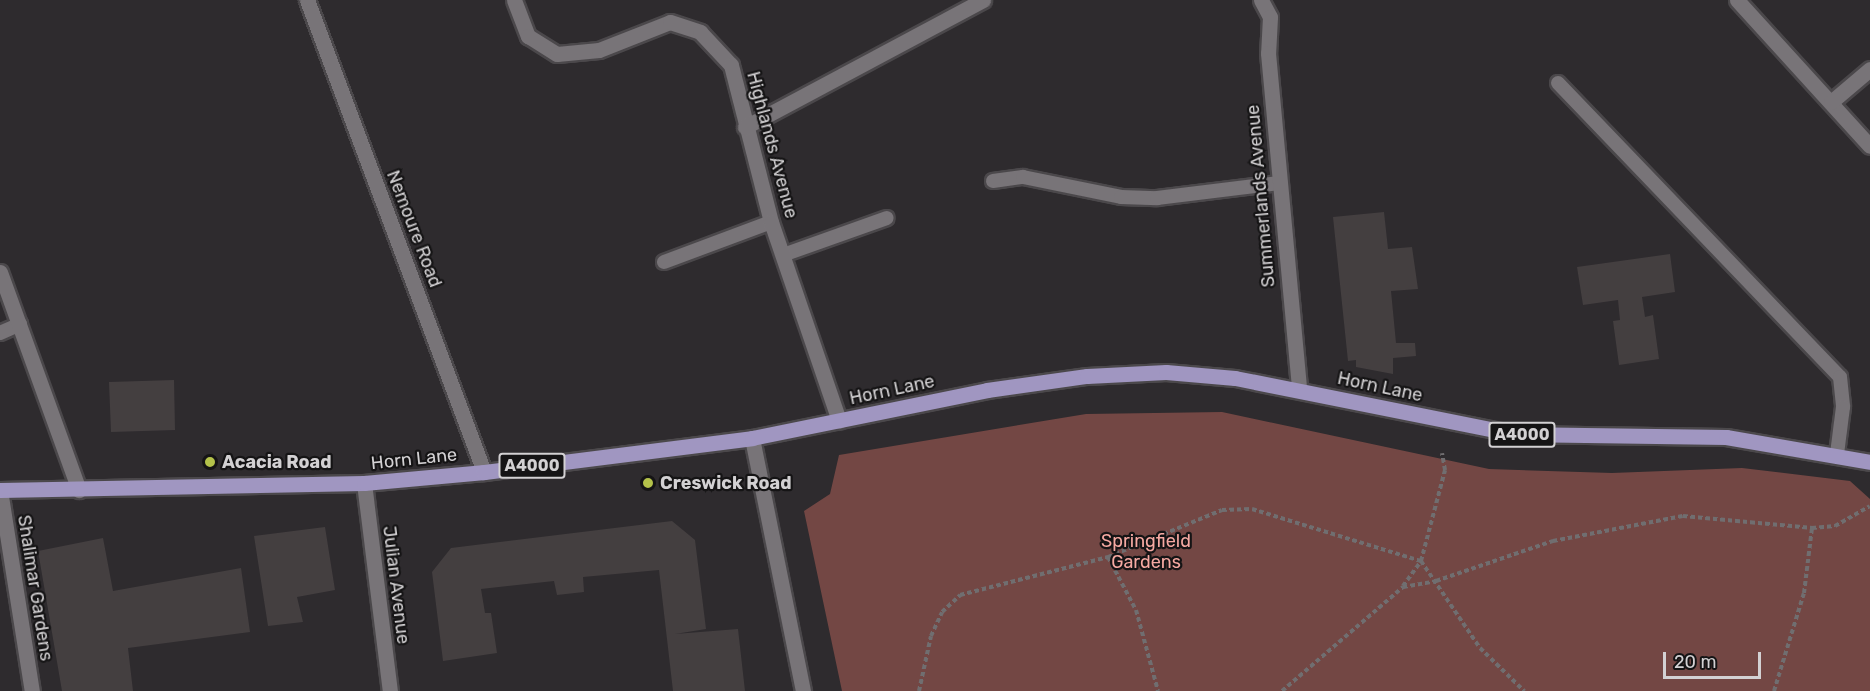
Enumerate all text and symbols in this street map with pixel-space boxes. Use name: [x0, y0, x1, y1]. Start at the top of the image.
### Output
street label: Highlands Avenue: [742, 69, 802, 221]
street label: Summerlands Avenue: [1242, 104, 1280, 288]
street label: Nemoure Road: [382, 167, 446, 291]
street label: Horn Lane: [1335, 367, 1425, 407]
street label: Horn Lane: [847, 370, 937, 410]
road number: A4000: [1488, 422, 1556, 448]
street label: Horn Lane: [370, 444, 458, 474]
place label: Acacia Road: [222, 451, 332, 473]
road number: A4000: [498, 453, 566, 479]
marker: Acacia Road: [203, 455, 217, 469]
place label: Creswick Road: [660, 472, 792, 494]
marker: Creswick Road: [641, 476, 655, 490]
street label: Shalimar Gardens: [13, 513, 57, 663]
street label: Julian Avenue: [378, 525, 414, 645]
park label: Springfield Gardens: [1101, 531, 1191, 574]
scale bar: [1666, 640, 1764, 678]
text: 20 m: [1674, 651, 1716, 673]

